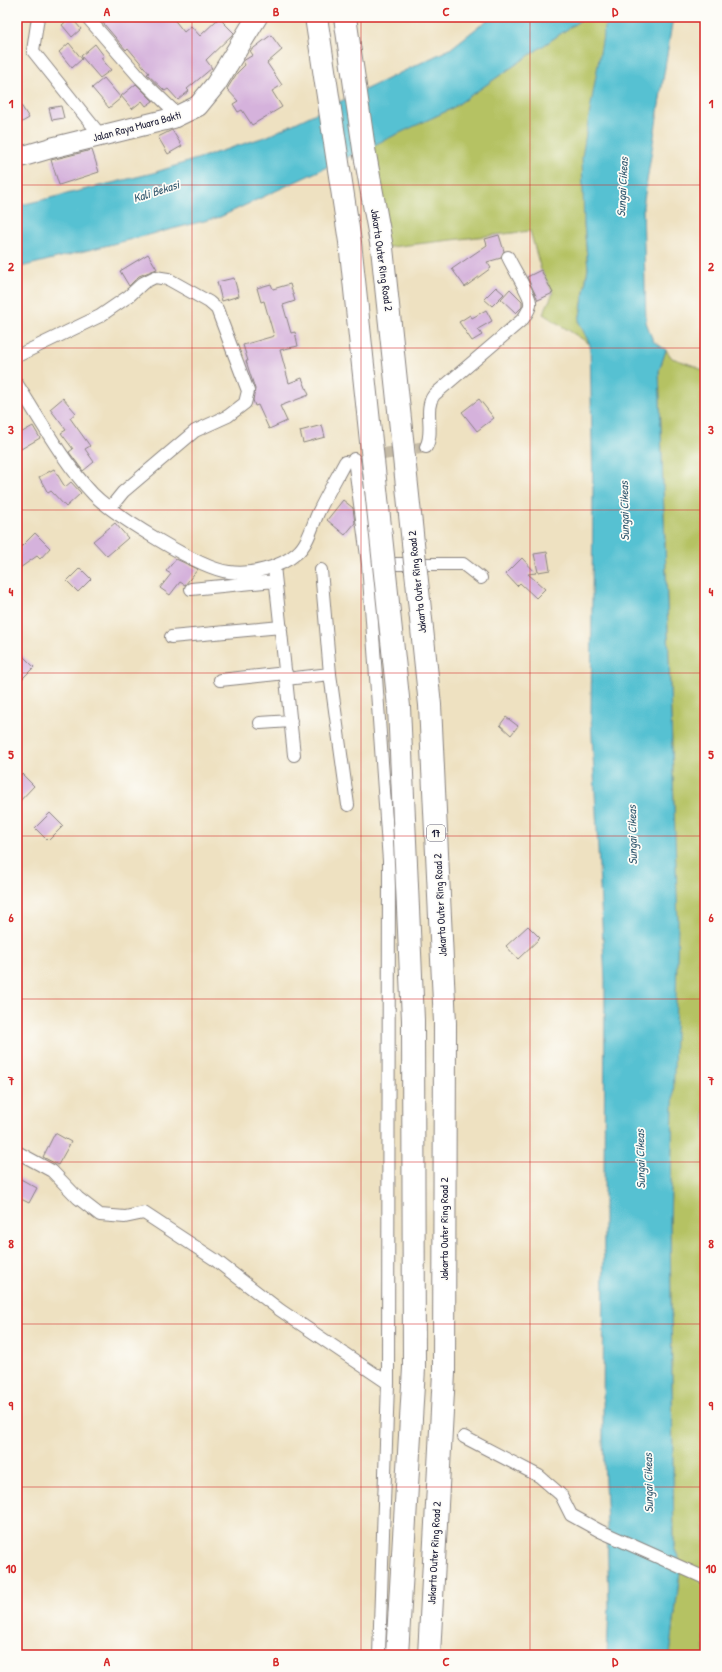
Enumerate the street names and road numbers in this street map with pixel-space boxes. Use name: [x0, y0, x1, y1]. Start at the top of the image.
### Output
street label: Jalan Raya Muara Bakti: [91, 107, 183, 145]
street label: Jakarta Outer Ring Road 2: [368, 208, 396, 312]
street label: Jakarta Outer Ring Road 2: [405, 530, 429, 634]
road number: 17: [427, 825, 445, 841]
street label: Jakarta Outer Ring Road 2: [430, 853, 450, 957]
street label: Jakarta Outer Ring Road 2: [437, 1177, 451, 1281]
street label: Jakarta Outer Ring Road 2: [424, 1501, 444, 1605]

